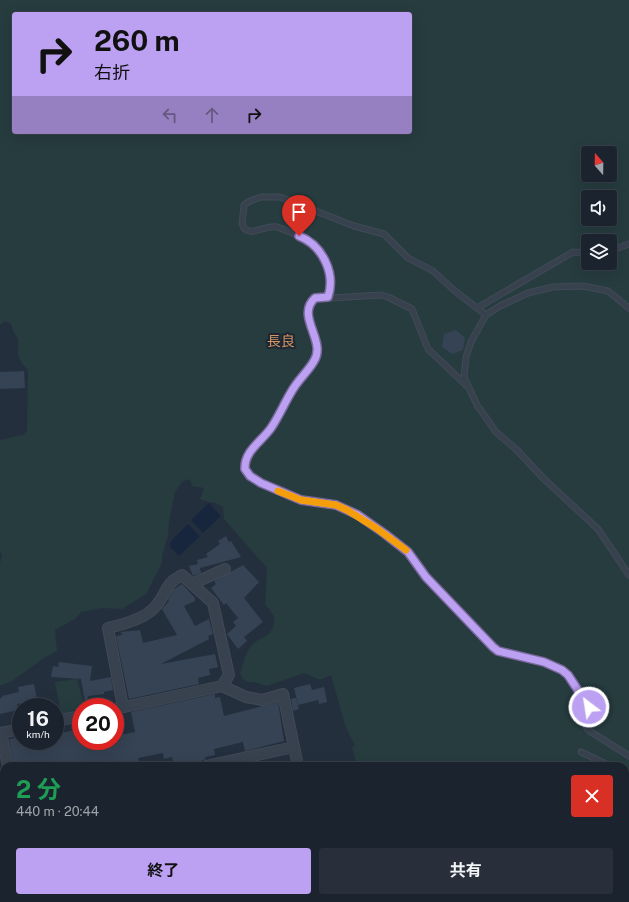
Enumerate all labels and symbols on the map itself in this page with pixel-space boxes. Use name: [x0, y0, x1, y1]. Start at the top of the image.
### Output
north arrow: [581, 146, 617, 182]
pin: [282, 195, 316, 236]
district label: 長良: [267, 333, 295, 349]
position arrow: [568, 686, 610, 728]
speed limit sign: 20: [72, 698, 124, 750]

